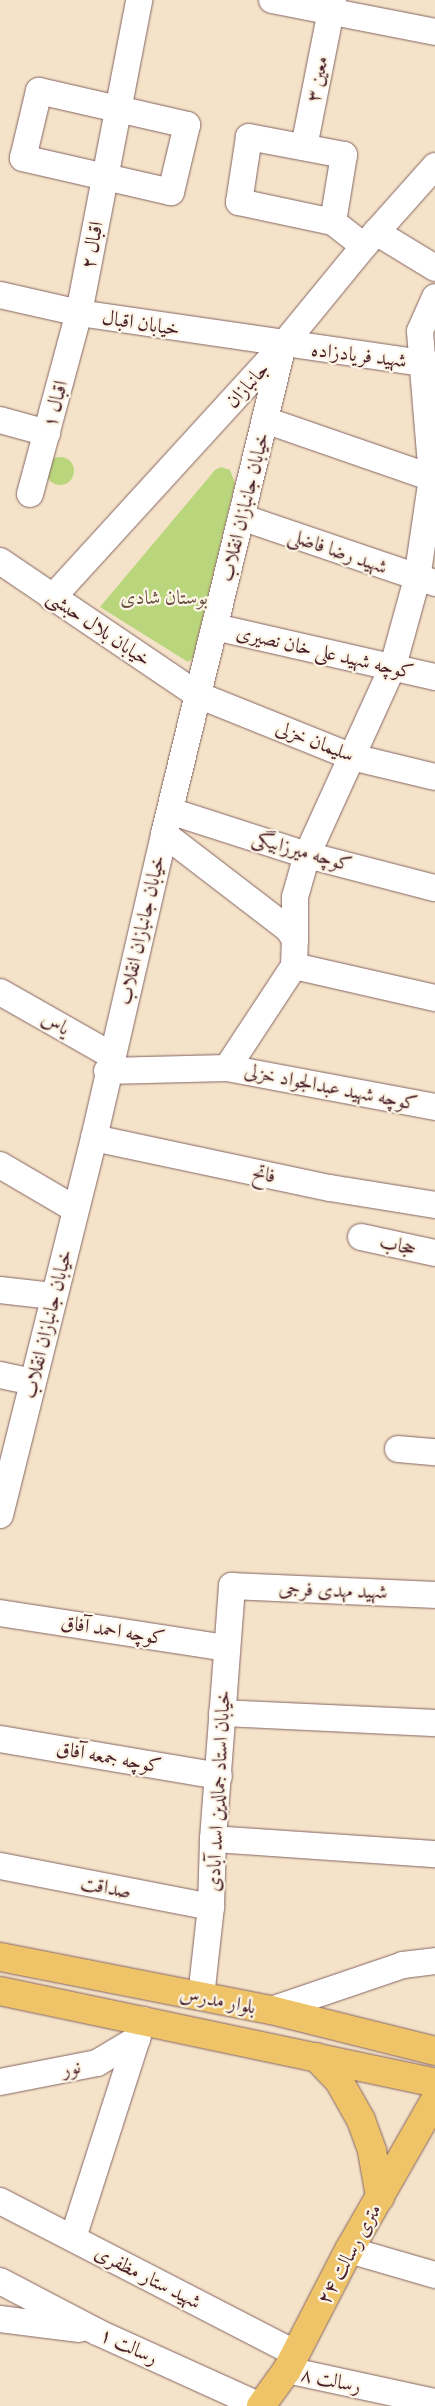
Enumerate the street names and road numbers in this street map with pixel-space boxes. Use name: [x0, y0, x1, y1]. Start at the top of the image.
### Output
street label: معین ۳: [301, 54, 333, 104]
street label: اقبال ۲: [76, 219, 108, 271]
street label: خیابان اقبال: [100, 305, 182, 341]
street label: شهید فریادزاده: [310, 337, 408, 373]
street label: جانبازان: [220, 357, 274, 413]
street label: اقبال ۱: [37, 378, 73, 430]
street label: خیابان جانبازان انقلاب: [214, 430, 274, 584]
street label: شهید رضا فاضلی: [285, 523, 391, 579]
street label: خیابان بلال حبشی: [43, 585, 155, 671]
street label: کوچه شهید علی خان نصیری: [234, 620, 416, 684]
street label: سلیمان خزلی: [273, 715, 357, 767]
street label: کوچه میرزابیگی: [249, 825, 355, 877]
street label: خیابان جانبازان انقلاب: [112, 853, 170, 1007]
street label: یاس: [38, 1006, 74, 1040]
street label: کوچه شهید عبدالجواد خزلی: [242, 1058, 420, 1116]
street label: فاتح: [250, 1160, 278, 1188]
street label: حجاب: [377, 1229, 419, 1261]
street label: خیابان جانبازان انقلاب: [17, 1247, 77, 1401]
street label: شهید مهدی فرجی: [278, 1576, 388, 1604]
street label: کوچه احمد آفاق: [59, 1610, 167, 1650]
street label: خیابان استاد جمالدین اسد آبادی: [201, 1690, 235, 1892]
street label: کوچه جمعه آفاق: [54, 1736, 164, 1778]
street label: صداقت: [79, 1870, 133, 1904]
street label: بلوار مدرس: [178, 1981, 258, 2019]
street label: نور: [59, 2054, 83, 2082]
street label: ۲۴ متری رسالت: [312, 2200, 386, 2308]
street label: شهید ستار مظفری: [91, 2240, 205, 2314]
street label: رسالت ۱: [96, 2322, 162, 2370]
street label: رسالت ۸: [299, 2362, 363, 2398]

